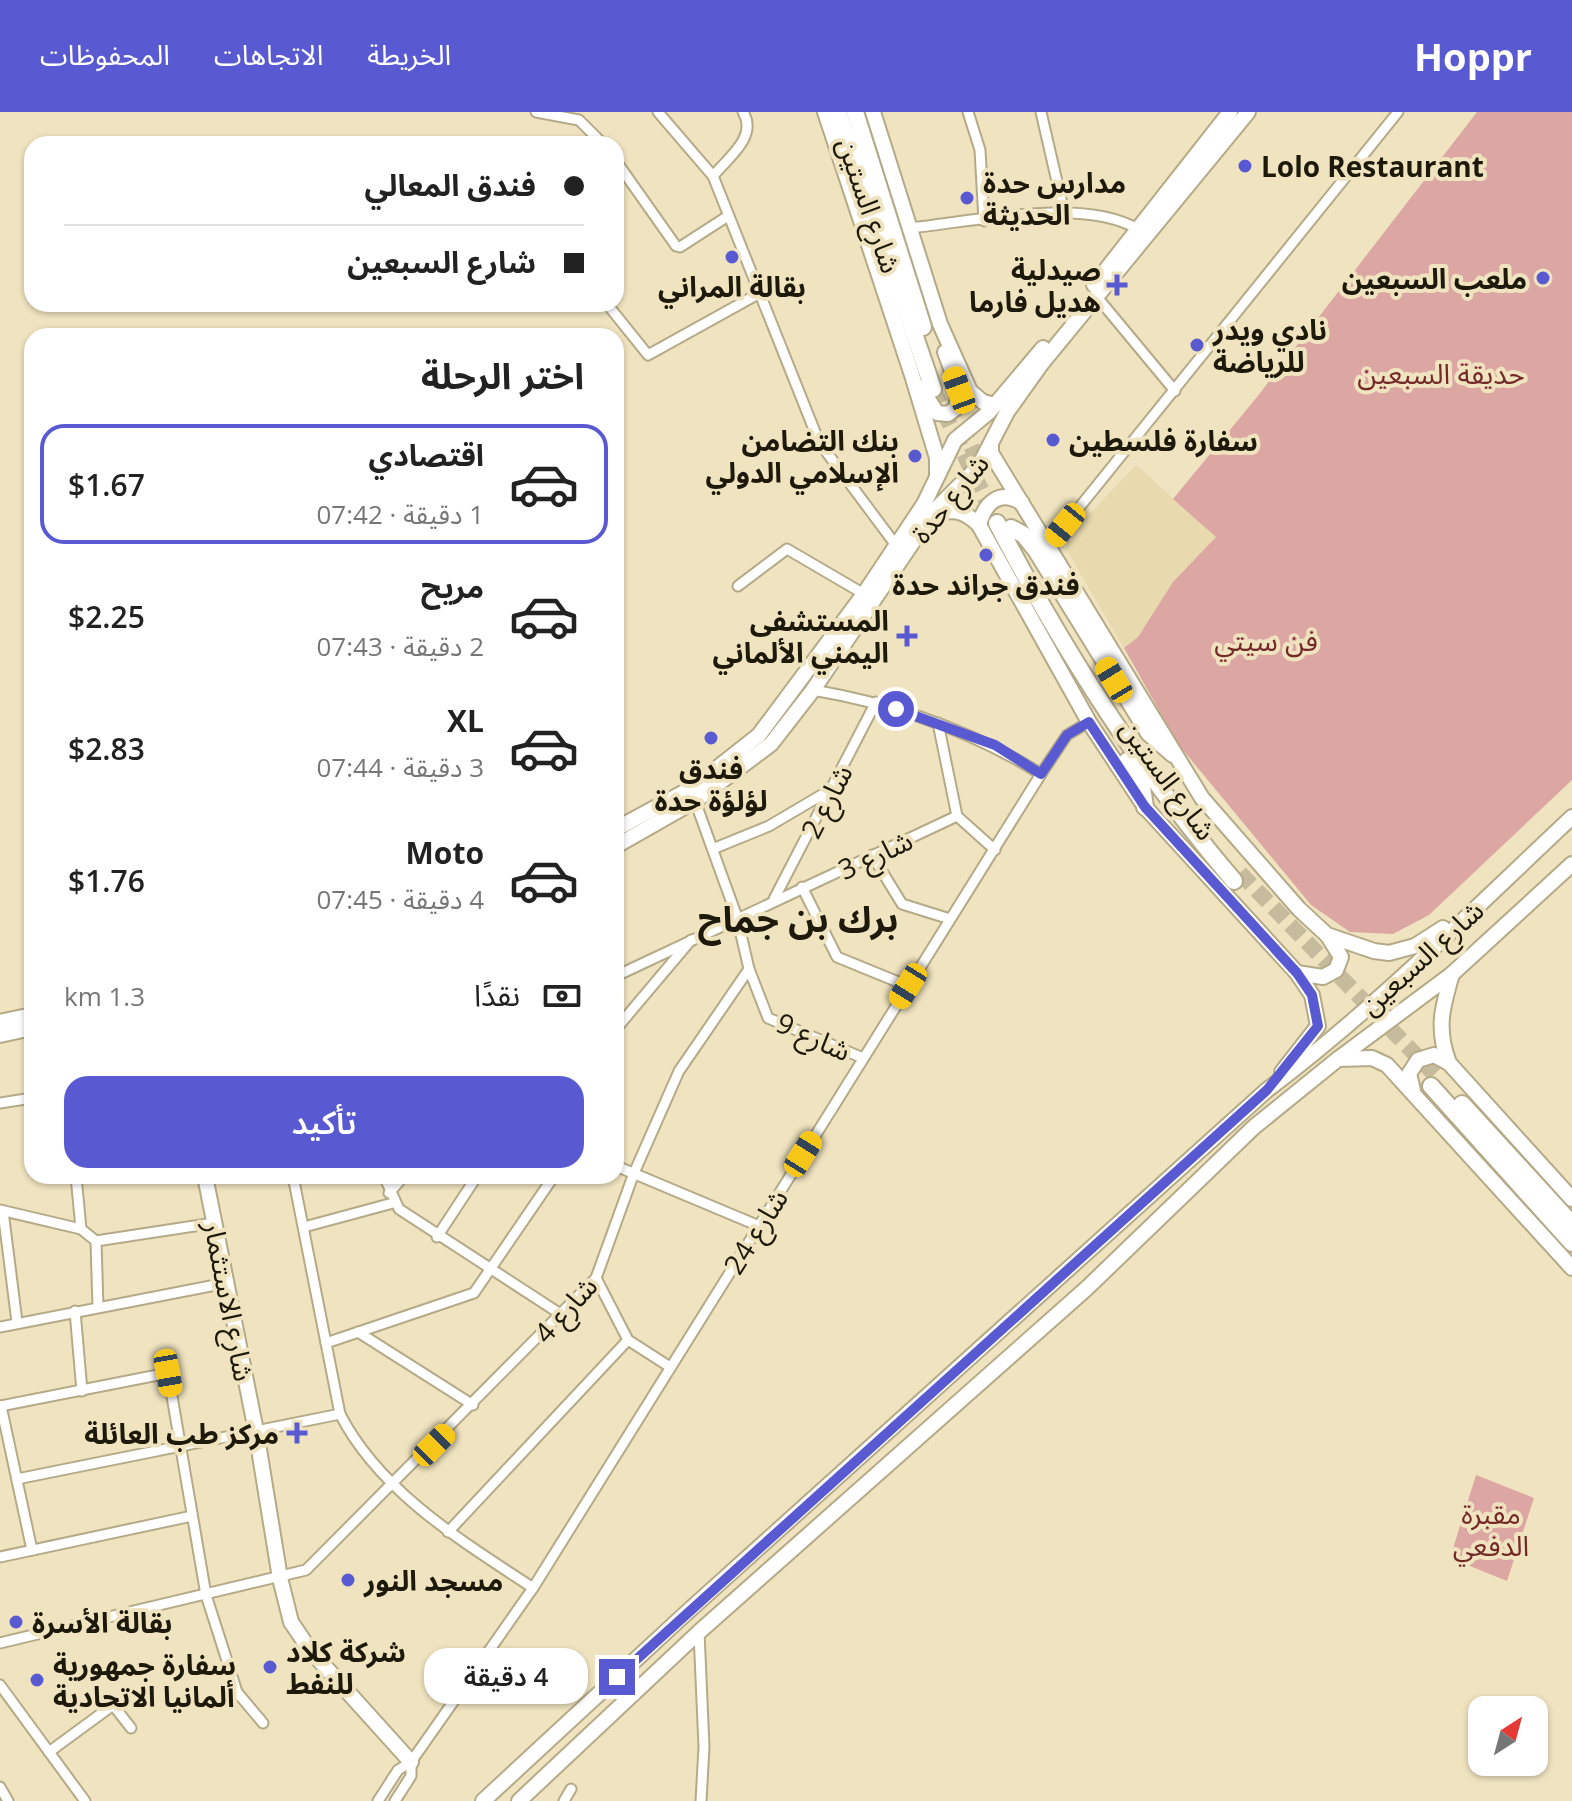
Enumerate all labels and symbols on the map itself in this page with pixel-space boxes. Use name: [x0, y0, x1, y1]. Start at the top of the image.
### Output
street label: شارع الستين: [826, 132, 911, 279]
place label: Lolo Restaurant: [1261, 147, 1484, 185]
marker: Lolo Restaurant: [1236, 157, 1254, 175]
place label: مدارس حدة الحديثة: [983, 163, 1126, 233]
marker: مدارس حدة الحديثة: [958, 189, 976, 207]
marker: بقالة المراني: [723, 248, 741, 266]
place label: صيدلية هديل فارما: [969, 250, 1101, 320]
place label: ملعب السبعين: [1342, 259, 1527, 297]
place label: بقالة المراني: [658, 267, 806, 309]
marker: ملعب السبعين: [1534, 269, 1552, 287]
marker: صيدلية هديل فارما: [1108, 276, 1126, 294]
place label: نادي ويدر للرياضة: [1212, 310, 1327, 380]
marker: نادي ويدر للرياضة: [1188, 336, 1206, 354]
park label: حديقة السبعين: [1357, 354, 1525, 392]
car: [940, 363, 978, 417]
place label: بنك التضامن الإسلامي الدولي: [705, 421, 899, 495]
place label: سفارة فلسطين: [1069, 421, 1258, 459]
marker: سفارة فلسطين: [1044, 431, 1062, 449]
street label: شارع حدة: [901, 445, 999, 552]
marker: بنك التضامن الإسلامي الدولي: [906, 447, 924, 465]
car: [1041, 499, 1089, 551]
marker: فندق جراند حدة: [977, 546, 995, 564]
place label: فندق جراند حدة: [892, 565, 1080, 603]
place label: المستشفى اليمني الألماني: [712, 601, 889, 675]
park label: فن سيتي: [1214, 621, 1318, 662]
marker: المستشفى اليمني الألماني: [896, 625, 918, 647]
car: [1091, 653, 1137, 707]
route start: [878, 691, 914, 727]
street label: شارع الستين: [1110, 711, 1226, 849]
marker: فندق لؤلؤة حدة: [702, 729, 720, 747]
place label: فندق لؤلؤة حدة: [654, 749, 768, 819]
street label: شارع 2: [791, 758, 863, 846]
street label: شارع 3: [832, 820, 920, 890]
street label: شارع السبعين: [1351, 891, 1493, 1025]
district label: برك بن جماح: [698, 894, 898, 946]
car: [885, 959, 931, 1013]
street label: شارع 9: [769, 1003, 857, 1072]
car: [780, 1127, 826, 1181]
street label: شارع 24: [714, 1181, 799, 1282]
street label: شارع الاستثمار: [193, 1217, 264, 1385]
street label: شارع 4: [525, 1267, 607, 1353]
car: [152, 1347, 184, 1399]
place label: مركز طب العائلة: [84, 1414, 279, 1452]
car: [409, 1420, 459, 1470]
marker: مركز طب العائلة: [286, 1422, 308, 1444]
park label: مقبرة الدفعي: [1453, 1494, 1529, 1567]
place label: مسجد النور: [363, 1561, 503, 1599]
marker: مسجد النور: [339, 1571, 357, 1589]
place label: بقالة الأسرة: [32, 1603, 172, 1641]
marker: بقالة الأسرة: [7, 1613, 25, 1631]
place label: شركة كلاد للنفط: [286, 1632, 406, 1702]
place label: سفارة جمهورية ألمانيا الاتحادية: [53, 1645, 236, 1715]
callout: 4 دقيقة: [425, 1649, 589, 1705]
marker: شركة كلاد للنفط: [261, 1658, 279, 1676]
route end: [599, 1659, 635, 1695]
marker: سفارة جمهورية ألمانيا الاتحادية: [28, 1671, 46, 1689]
north arrow: [1468, 1696, 1548, 1776]

